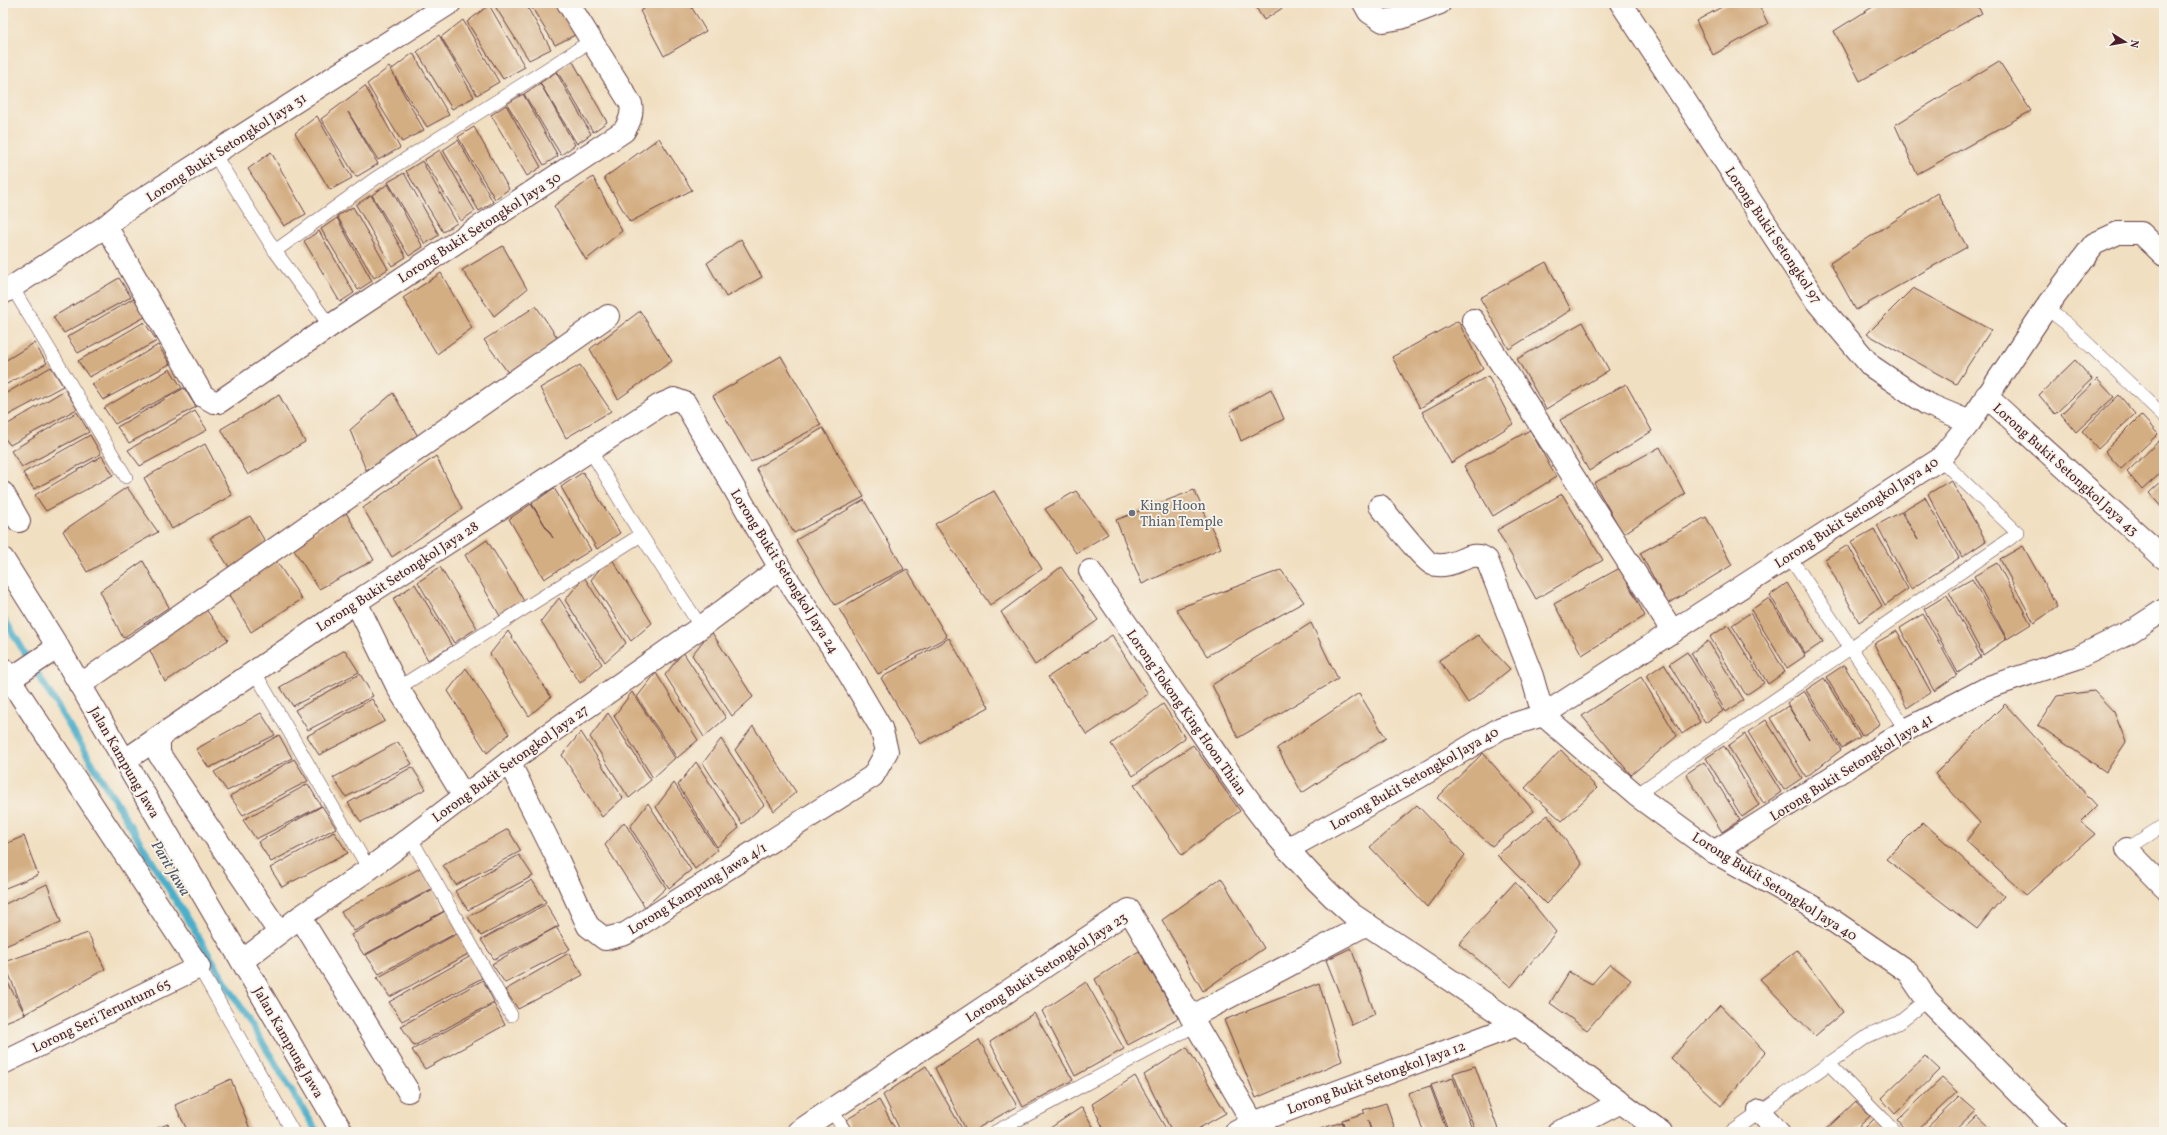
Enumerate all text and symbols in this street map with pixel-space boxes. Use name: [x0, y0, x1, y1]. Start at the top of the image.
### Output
north arrow: [2105, 22, 2145, 62]
text: N: [2125, 38, 2141, 49]
street label: Lorong Bukit Setongkol Jaya 31: [143, 89, 311, 207]
street label: Lorong Bukit Setongkol 97: [1720, 164, 1826, 308]
street label: Lorong Bukit Setongkol Jaya 30: [395, 168, 565, 288]
street label: Lorong Bukit Setongkol Jaya 43: [1988, 399, 2142, 541]
street label: Lorong Bukit Setongkol Jaya 40: [1771, 453, 1942, 573]
street label: Lorong Bukit Setongkol Jaya 24: [725, 486, 842, 658]
place label: King Hoon Thian Temple: [1140, 497, 1223, 532]
marker: King Hoon Thian Temple: [1127, 508, 1137, 518]
street label: Lorong Bukit Setongkol Jaya 28: [313, 518, 483, 637]
street label: Lorong Tokong King Hoon Thian: [1121, 626, 1250, 799]
street label: Lorong Bukit Setongkol Jaya 27: [429, 701, 593, 828]
street label: Jalan Kampung Jawa: [84, 703, 163, 822]
street label: Lorong Bukit Setongkol Jaya 41: [1767, 710, 1937, 826]
street label: Lorong Bukit Setongkol Jaya 40: [1327, 723, 1503, 836]
street label: Lorong Bukit Setongkol Jaya 40: [1688, 828, 1861, 946]
water label: Parit Jawa: [145, 837, 195, 901]
street label: Lorong Kampung Jawa 4/1: [625, 839, 771, 940]
street label: Lorong Bukit Setongkol Jaya 23: [962, 909, 1132, 1028]
street label: Lorong Seri Teruntum 65: [29, 975, 174, 1058]
street label: Jalan Kampung Jawa: [248, 983, 327, 1102]
street label: Lorong Bukit Setongkol Jaya 12: [1285, 1037, 1468, 1120]

